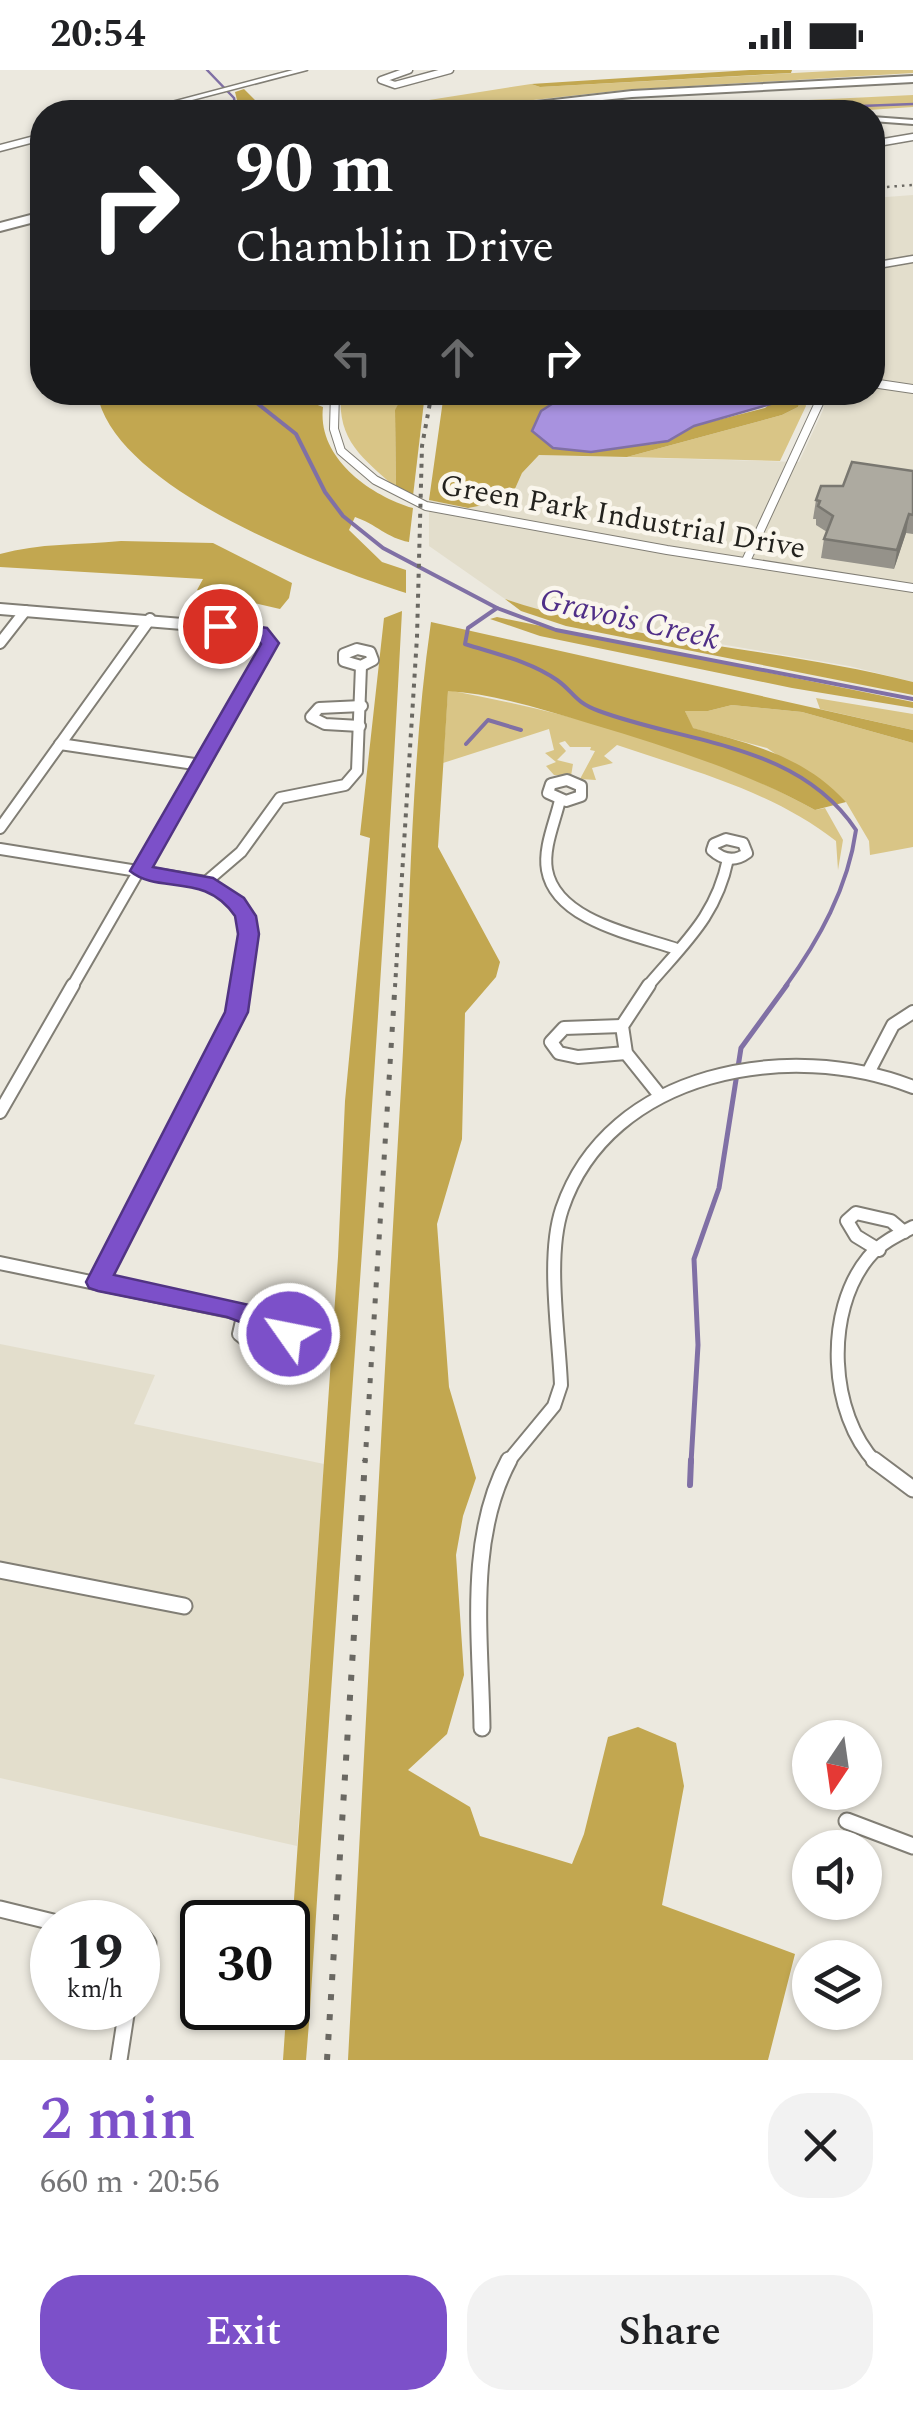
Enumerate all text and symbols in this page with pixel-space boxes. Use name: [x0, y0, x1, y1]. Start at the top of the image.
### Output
text: 20:54: [50, 6, 145, 64]
text: 90 m: [235, 117, 394, 223]
icon: right: [70, 140, 200, 270]
text: Chamblin Drive: [235, 213, 554, 282]
icon: left: [325, 330, 380, 385]
icon: ahead: [430, 330, 485, 385]
icon: right: [535, 330, 590, 385]
street label: Green Park Industrial Drive: [437, 462, 809, 572]
water label: Gravois Creek: [535, 575, 724, 664]
pin: [178, 584, 263, 669]
icon: arrive: [193, 599, 248, 654]
position arrow: [237, 1282, 341, 1386]
north arrow: [792, 1720, 882, 1810]
map controls: [792, 1720, 882, 2030]
button: sound: [792, 1830, 882, 1920]
speed limit sign: 30: [180, 1900, 310, 2030]
text: 19: [67, 1915, 123, 1991]
button: layers: [792, 1940, 882, 2030]
text: km/h: [67, 1971, 123, 2009]
text: 2 min: [40, 2074, 196, 2166]
button: close: [768, 2093, 873, 2198]
text: 660 m · 20:56: [40, 2158, 220, 2207]
button: Exit: [40, 2275, 447, 2390]
button: Share: [467, 2275, 873, 2390]

